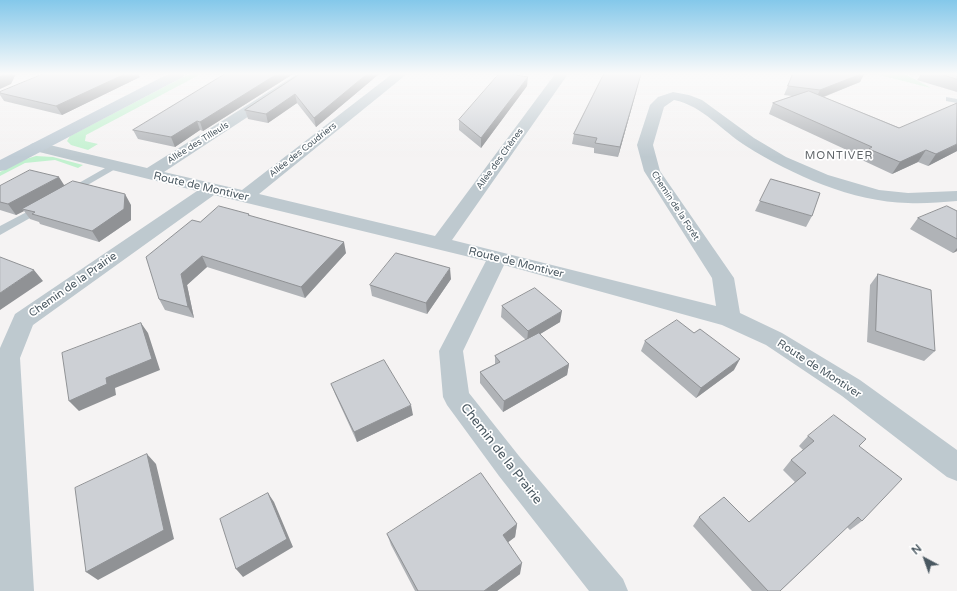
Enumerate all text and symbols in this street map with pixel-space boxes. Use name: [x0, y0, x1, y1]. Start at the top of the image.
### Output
street label: Allée des Tilleuls: [165, 120, 231, 166]
street label: Allée des Coudriers: [267, 120, 339, 180]
street label: Allée des Chênes: [474, 126, 526, 192]
district label: MONTIVER: [805, 149, 873, 163]
street label: Chemin de la Forêt: [649, 169, 701, 243]
street label: Route de Montiver: [152, 170, 250, 204]
street label: Route de Montiver: [467, 245, 565, 281]
street label: Chemin de la Prairie: [26, 250, 120, 320]
street label: Route de Montiver: [775, 337, 863, 401]
street label: Chemin de la Prairie: [457, 401, 545, 507]
north arrow: [905, 539, 945, 579]
text: N: [909, 542, 924, 557]

